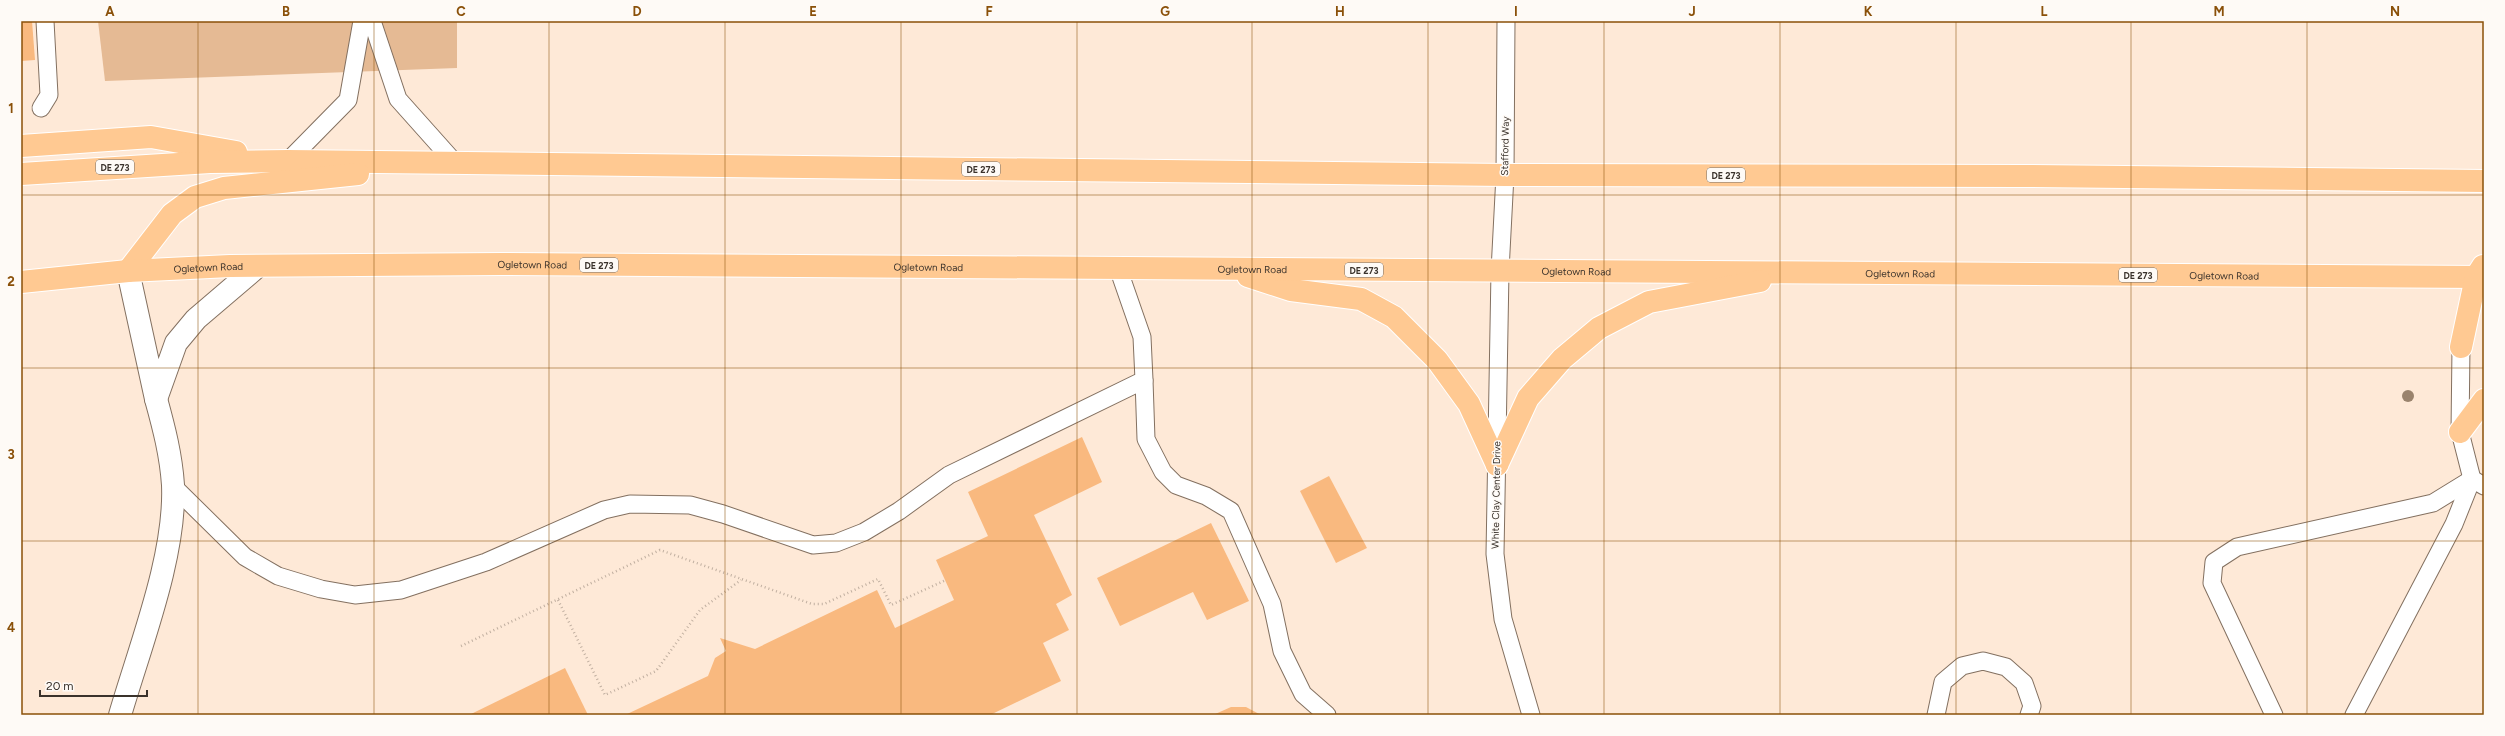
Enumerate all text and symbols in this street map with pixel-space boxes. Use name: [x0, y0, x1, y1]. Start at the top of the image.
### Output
text: A: [105, 4, 115, 19]
text: B: [282, 4, 290, 19]
text: C: [456, 4, 466, 19]
text: D: [632, 4, 642, 19]
text: E: [809, 4, 817, 19]
text: F: [985, 4, 993, 19]
text: G: [1160, 4, 1170, 19]
text: H: [1335, 4, 1345, 19]
text: I: [1514, 4, 1518, 19]
text: J: [1688, 4, 1696, 19]
text: K: [1864, 4, 1873, 19]
text: L: [2041, 4, 2048, 19]
text: M: [2213, 4, 2225, 19]
text: N: [2390, 4, 2400, 19]
text: 1: [8, 101, 14, 116]
street label: Stafford Way: [1498, 115, 1512, 176]
road number: DE 273: [96, 160, 134, 174]
road number: DE 273: [962, 162, 1000, 176]
road number: DE 273: [1707, 168, 1745, 182]
street label: Ogletown Road: [497, 257, 567, 271]
road number: DE 273: [580, 258, 618, 272]
street label: Ogletown Road: [173, 259, 243, 275]
street label: Ogletown Road: [893, 260, 963, 274]
street label: Ogletown Road: [1217, 262, 1287, 276]
road number: DE 273: [1345, 263, 1383, 277]
street label: Ogletown Road: [1541, 264, 1611, 278]
street label: Ogletown Road: [1865, 266, 1935, 280]
road number: DE 273: [2119, 268, 2157, 282]
street label: Ogletown Road: [2189, 269, 2259, 282]
text: 2: [7, 274, 15, 289]
street label: White Clay Center Drive: [1489, 440, 1503, 549]
text: 3: [7, 447, 15, 462]
text: 4: [7, 620, 15, 635]
scale bar: [40, 672, 147, 698]
text: 20 m: [46, 679, 74, 693]

